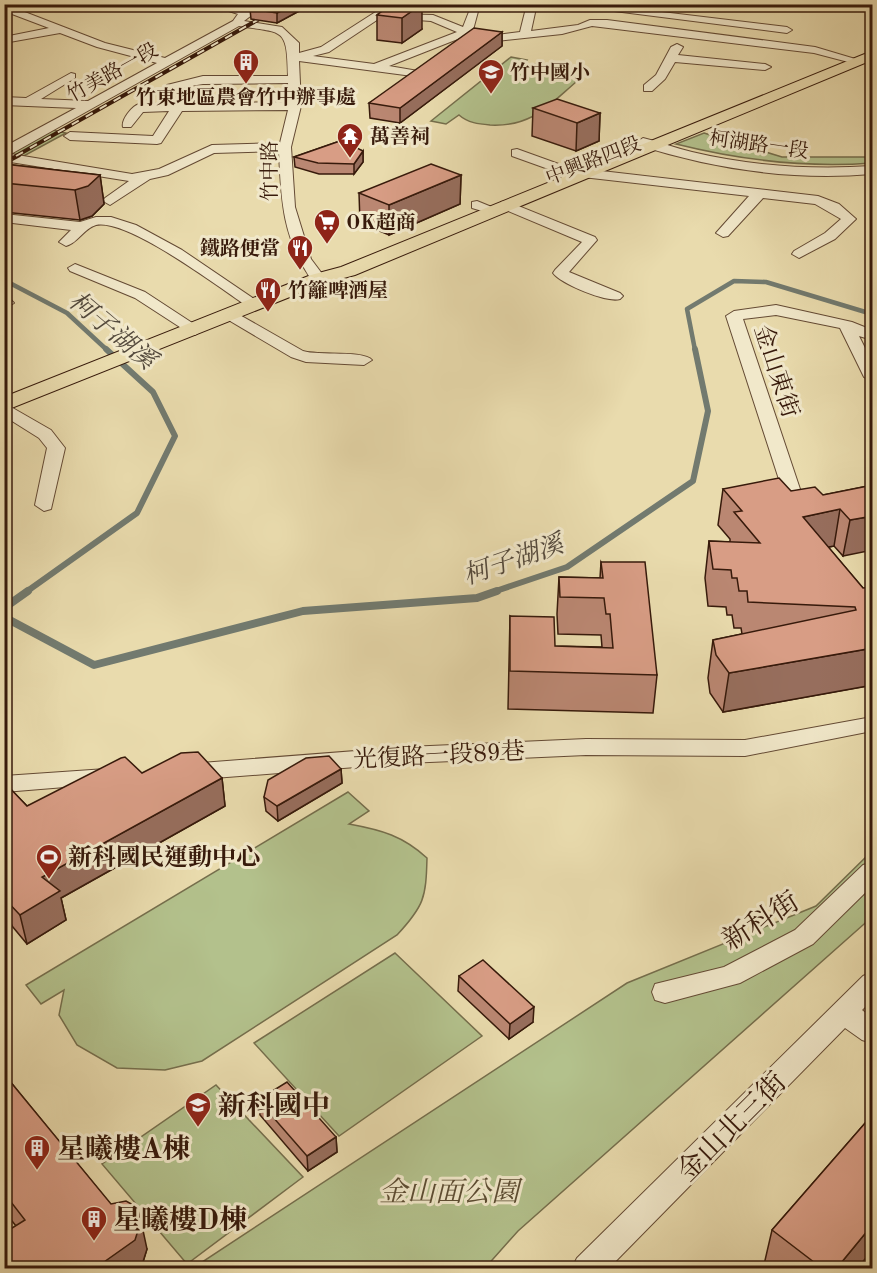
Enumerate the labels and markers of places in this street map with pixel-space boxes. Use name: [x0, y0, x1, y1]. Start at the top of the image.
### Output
building icon: 竹東地區農會竹中辦事處: [231, 47, 261, 85]
school or university icon: 竹中國小: [476, 57, 506, 95]
place label: 竹中國小: [510, 62, 590, 84]
place label: 竹東地區農會竹中辦事處: [136, 86, 356, 109]
temple icon: 萬善祠: [335, 121, 365, 159]
place label: 萬善祠: [370, 125, 430, 148]
supermarket icon: OK超商: [312, 207, 342, 245]
place label: OK超商: [346, 211, 416, 234]
restaurant icon: 鐵路便當: [285, 233, 315, 271]
place label: 鐵路便當: [200, 237, 280, 260]
restaurant icon: 竹籬啤酒屋: [253, 275, 283, 313]
place label: 竹籬啤酒屋: [288, 279, 388, 302]
sports icon: 新科國民運動中心: [34, 842, 64, 880]
place label: 新科國民運動中心: [68, 844, 260, 871]
school or university icon: 新科國中: [183, 1090, 213, 1128]
place label: 新科國中: [218, 1091, 330, 1122]
building icon: 星曦樓A棟: [22, 1133, 52, 1171]
place label: 星曦樓A棟: [57, 1134, 190, 1165]
building icon: 星曦樓D棟: [79, 1204, 109, 1242]
place label: 星曦樓D棟: [113, 1205, 247, 1236]

